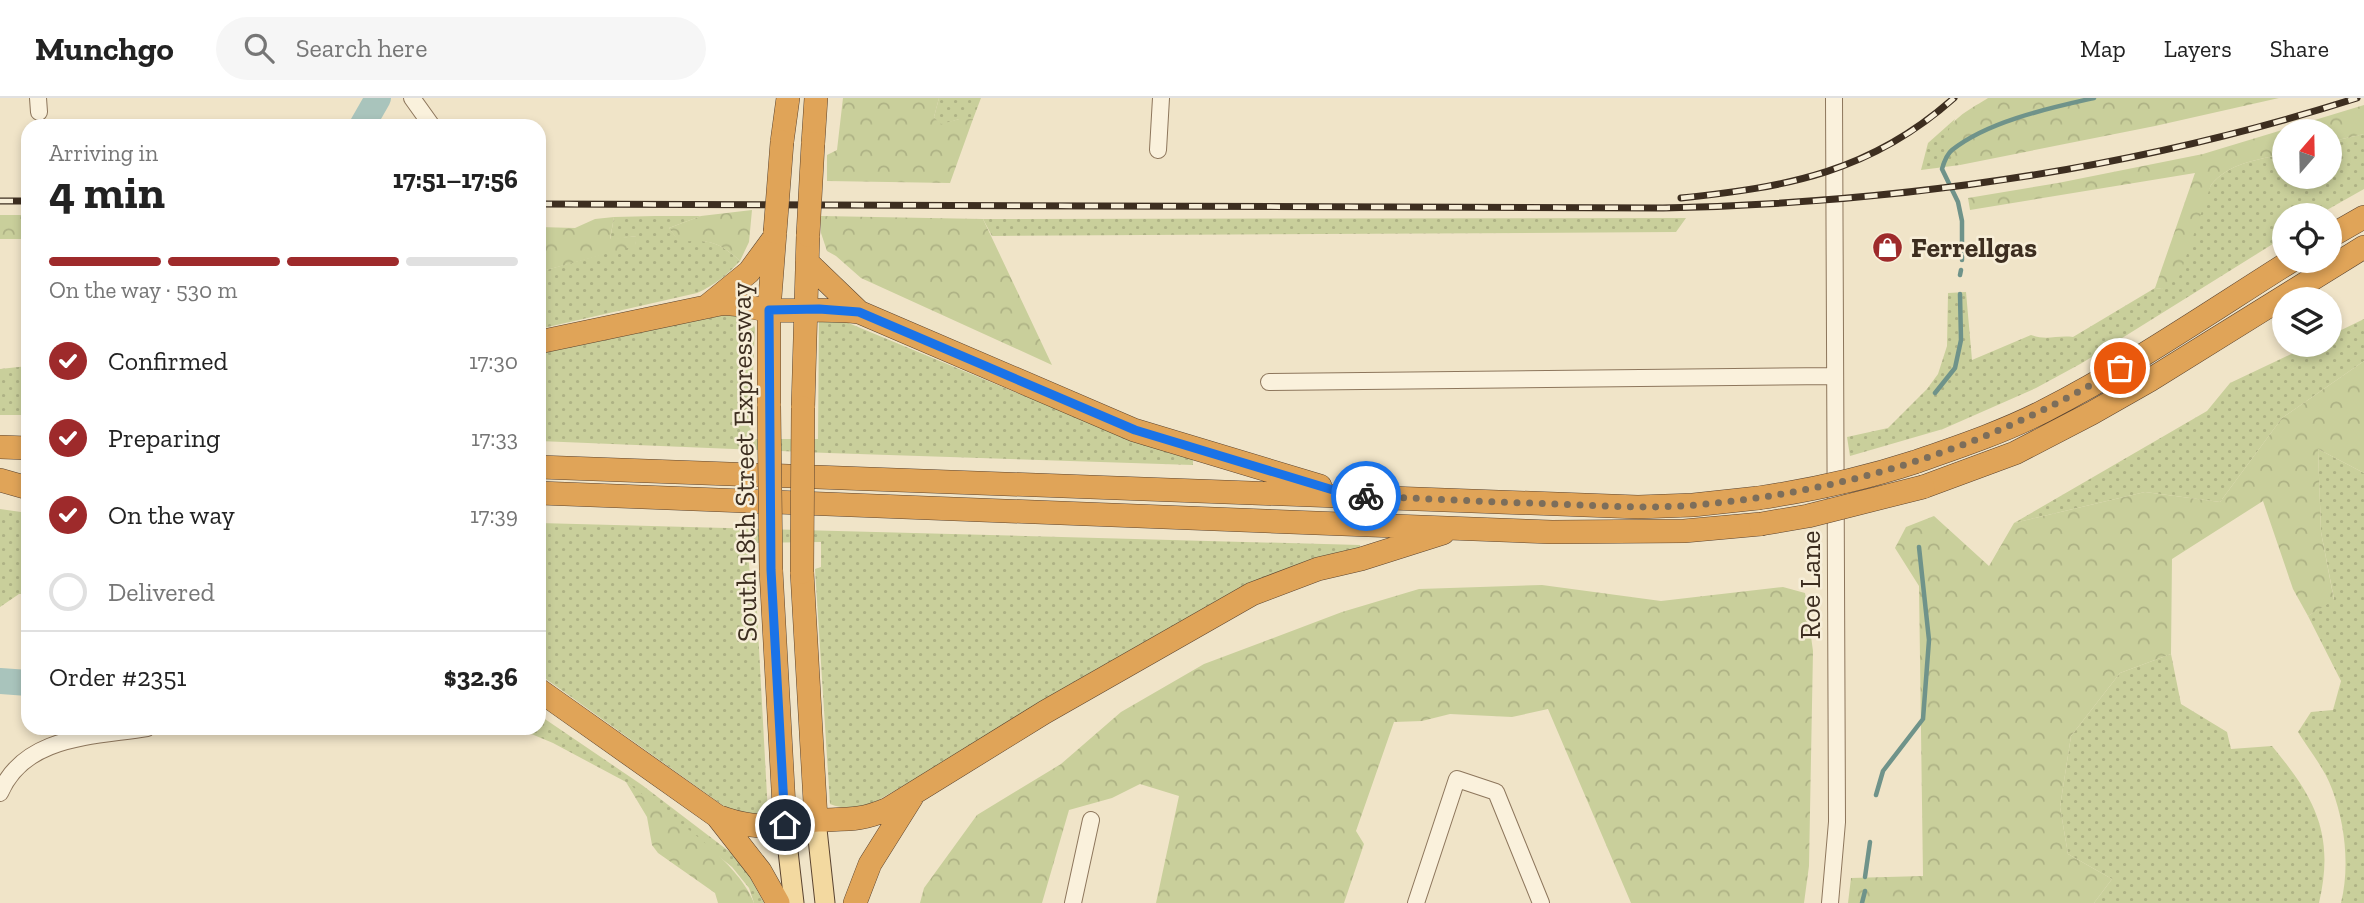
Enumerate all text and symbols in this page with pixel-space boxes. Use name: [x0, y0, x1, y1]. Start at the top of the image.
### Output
search box: [216, 17, 706, 80]
text: Munchgo: [35, 29, 174, 68]
icon: search: [240, 29, 278, 67]
text: Search here: [296, 32, 427, 64]
text: Map: [2080, 34, 2126, 63]
text: Layers: [2164, 34, 2232, 63]
text: Share: [2270, 34, 2329, 63]
north arrow: [2272, 119, 2342, 189]
map controls: [2272, 119, 2342, 357]
text: Arriving in: [49, 139, 158, 167]
text: 17:51–17:56: [393, 163, 518, 195]
text: 4 min: [49, 165, 165, 220]
button: locate: [2272, 203, 2342, 273]
shop icon: Ferrellgas: [1871, 230, 1905, 264]
place label: Ferrellgas: [1911, 231, 2037, 264]
text: On the way · 530 m: [49, 276, 237, 304]
street label: South 18th Street Expressway: [724, 281, 764, 642]
button: layers: [2272, 287, 2342, 357]
pin: [2090, 338, 2150, 398]
icon: check: [49, 342, 87, 380]
text: Confirmed: [108, 345, 228, 377]
text: 17:30: [469, 347, 518, 375]
icon: bag: [2101, 349, 2139, 387]
icon: check: [49, 419, 87, 457]
text: Preparing: [108, 422, 220, 454]
text: 17:33: [471, 424, 518, 452]
courier: [1331, 461, 1401, 531]
icon: bike: [1347, 477, 1385, 515]
icon: check: [49, 496, 87, 534]
text: On the way: [108, 499, 235, 531]
text: 17:39: [470, 501, 518, 529]
street label: Roe Lane: [1794, 531, 1827, 639]
text: Delivered: [108, 576, 215, 608]
text: Order #2351: [49, 661, 187, 693]
text: $32.36: [444, 661, 518, 693]
pin: [755, 795, 815, 855]
icon: home: [766, 806, 804, 844]

